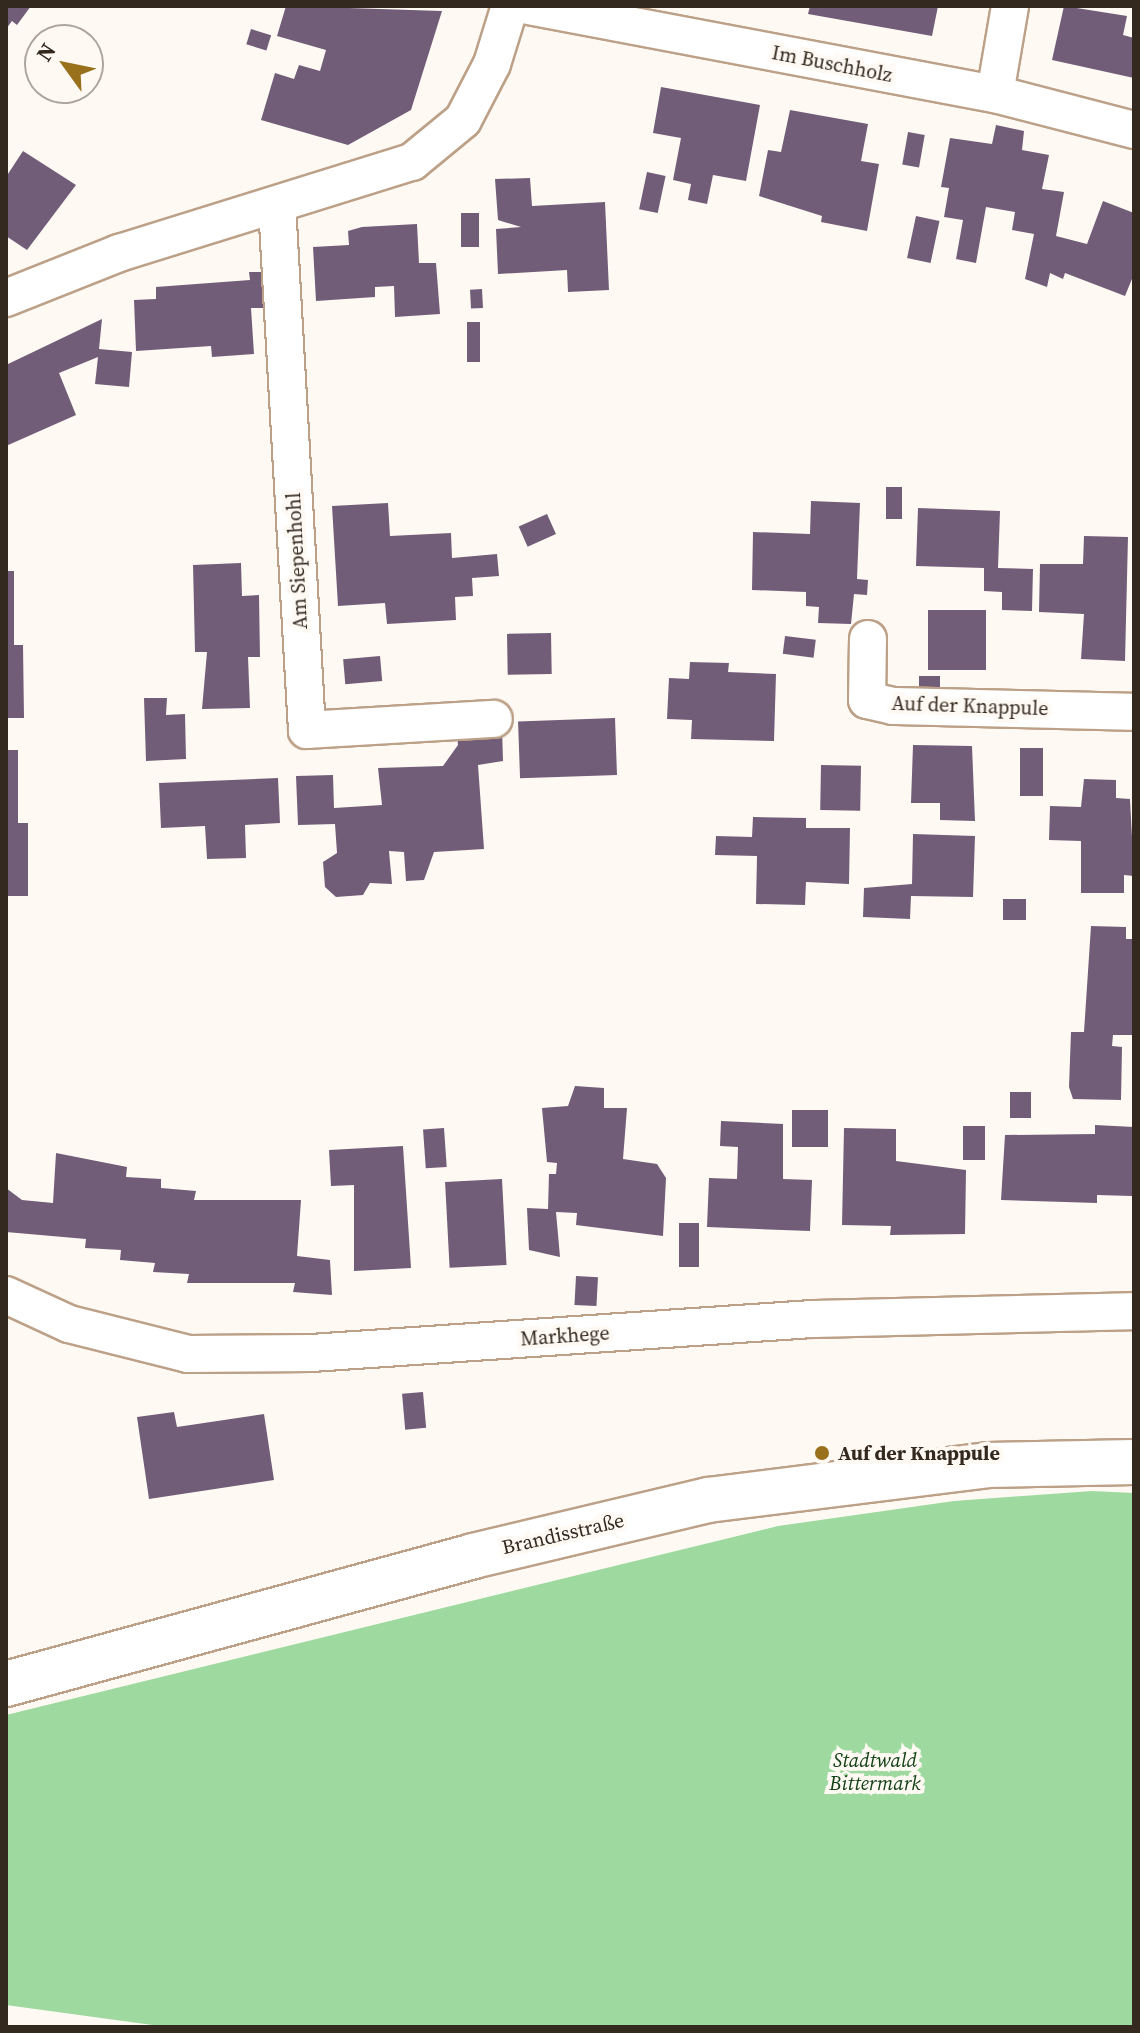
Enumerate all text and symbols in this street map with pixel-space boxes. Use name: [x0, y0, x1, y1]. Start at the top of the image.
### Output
north arrow: [24, 24, 104, 104]
text: N: [29, 37, 62, 67]
street label: Im Buschholz: [770, 41, 894, 87]
street label: Am Siepenhohl: [281, 492, 313, 630]
street label: Auf der Knappule: [891, 691, 1049, 721]
street label: Markhege: [520, 1321, 610, 1351]
place label: Auf der Knappule: [838, 1441, 1000, 1465]
marker: Auf der Knappule: [813, 1444, 831, 1462]
street label: Brandisstraße: [500, 1508, 626, 1560]
park label: Stadtwald Bittermark: [829, 1748, 921, 1795]

